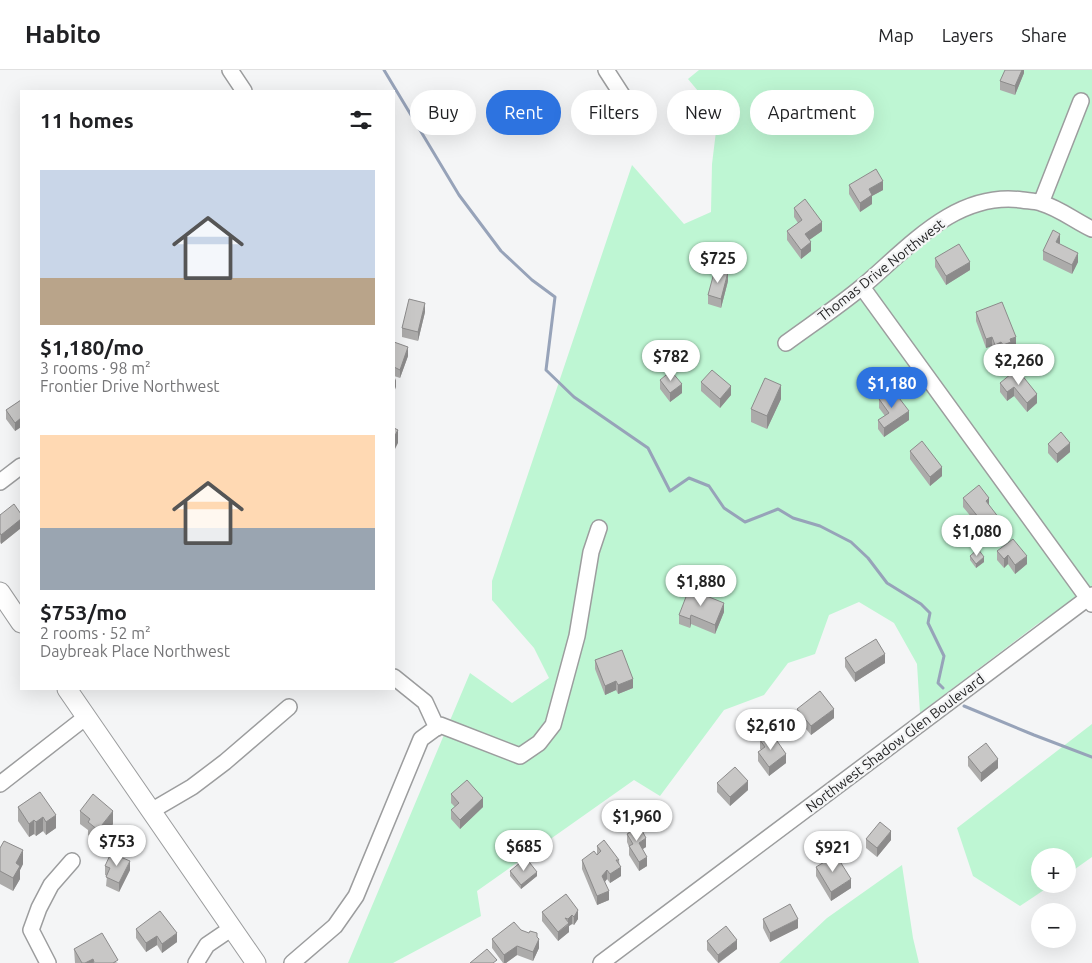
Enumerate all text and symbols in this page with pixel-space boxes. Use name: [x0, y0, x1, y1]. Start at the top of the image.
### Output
text: Habito: [25, 21, 101, 48]
text: Map: [878, 25, 914, 45]
text: Layers: [942, 25, 993, 45]
text: Share: [1021, 25, 1067, 45]
chip: Buy: [410, 90, 476, 135]
chip: Rent: [486, 90, 561, 135]
chip: Filters: [571, 90, 657, 135]
chip: New: [667, 90, 740, 135]
chip: Apartment: [750, 90, 874, 135]
icon: filters: [347, 106, 375, 134]
text: 11 homes: [40, 108, 134, 132]
icon: home: [163, 203, 253, 293]
street label: Thomas Drive Northwest: [815, 215, 948, 324]
pin: $725: [688, 242, 748, 284]
text: $725: [700, 249, 736, 267]
text: $1,180/mo: [40, 335, 144, 359]
pin: $782: [641, 340, 701, 382]
pin: $2,260: [978, 344, 1060, 386]
text: $782: [653, 347, 689, 365]
text: $2,260: [994, 351, 1044, 369]
text: 3 rooms · 98 m²: [40, 359, 151, 377]
pin: $1,180: [851, 366, 933, 409]
text: $1,180: [867, 374, 917, 392]
text: Frontier Drive Northwest: [40, 377, 220, 395]
icon: home: [163, 468, 253, 558]
pin: $1,080: [936, 514, 1018, 557]
text: $1,080: [952, 522, 1002, 540]
pin: $1,880: [660, 564, 742, 607]
text: $1,880: [676, 572, 726, 590]
text: $753/mo: [40, 600, 127, 624]
text: 2 rooms · 52 m²: [40, 624, 151, 642]
text: Daybreak Place Northwest: [40, 642, 230, 660]
street label: Northwest Shadow Glen Boulevard: [803, 671, 987, 815]
pin: $2,610: [730, 708, 812, 751]
text: $2,610: [746, 716, 796, 734]
pin: $1,960: [596, 800, 678, 842]
text: $1,960: [612, 807, 662, 825]
pin: $753: [87, 824, 147, 867]
pin: $685: [494, 830, 554, 872]
pin: $921: [803, 830, 863, 873]
text: $753: [99, 832, 135, 850]
text: $685: [506, 837, 542, 855]
text: $921: [815, 838, 851, 856]
map controls: [1031, 848, 1076, 948]
button: +: [1031, 848, 1076, 893]
button: −: [1031, 903, 1076, 948]

